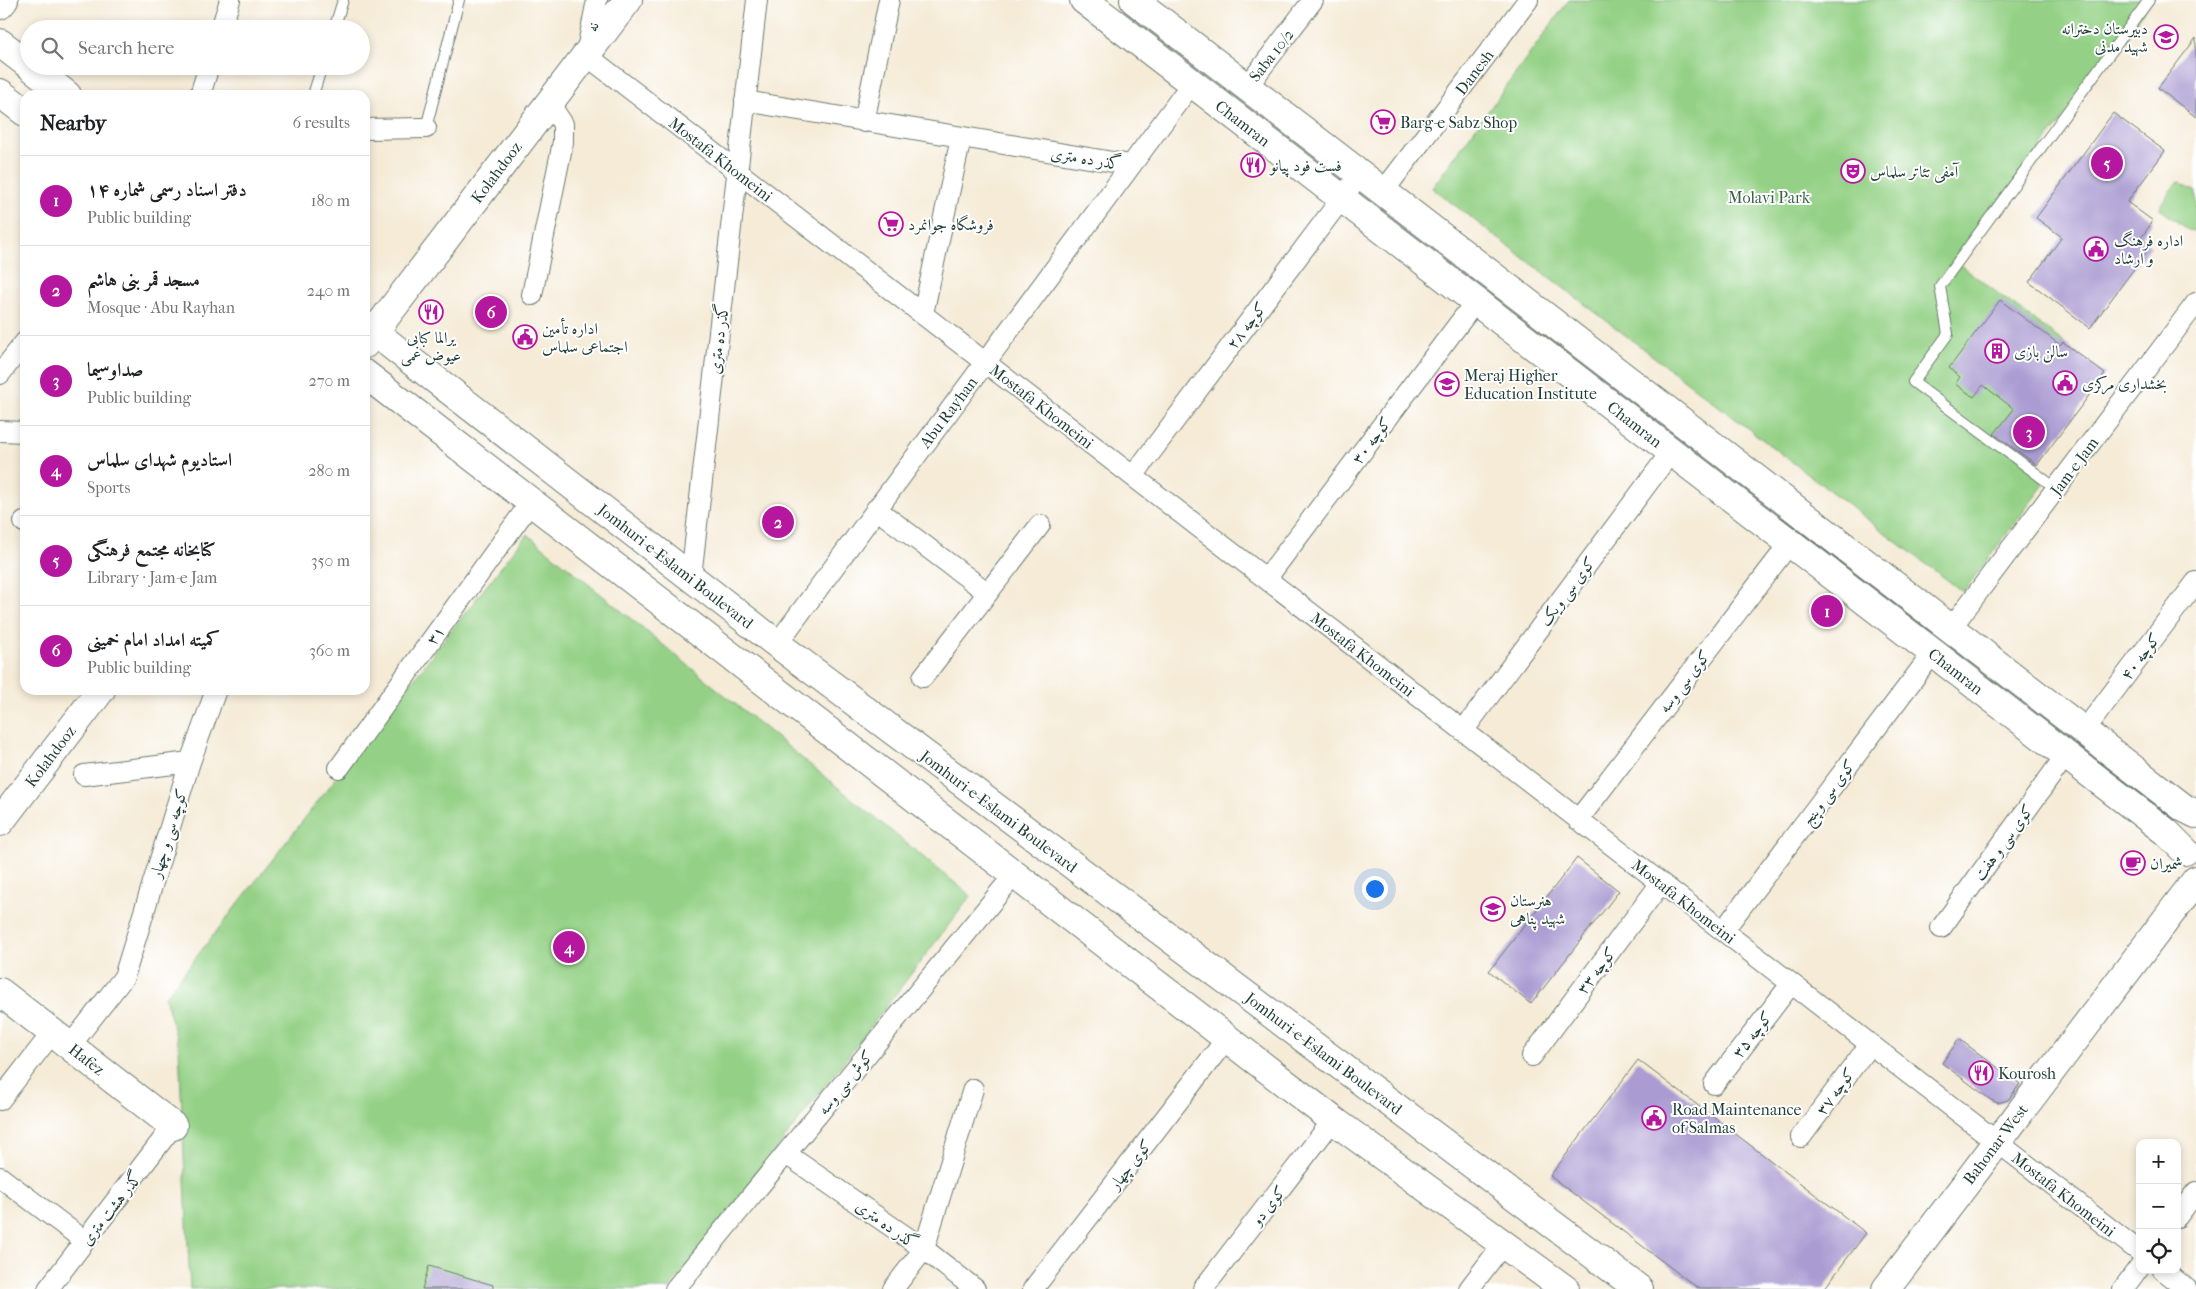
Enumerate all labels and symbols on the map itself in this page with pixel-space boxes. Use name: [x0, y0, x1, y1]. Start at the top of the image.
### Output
place label: دبیرستان دخترانه شهید مدنی: [2061, 19, 2148, 57]
street label: نه: [582, 21, 603, 34]
school or university icon: دبیرستان دخترانه شهید مدنی: [2153, 24, 2179, 50]
street label: Saba 10/2: [1245, 25, 1298, 85]
street label: Danesh: [1451, 46, 1498, 99]
street label: Chamran: [1212, 96, 1274, 151]
supermarket icon: Barg-e Sabz Shop: [1370, 109, 1396, 135]
street label: Mostafa Khomeini: [665, 113, 776, 206]
place label: Barg-e Sabz Shop: [1400, 113, 1517, 132]
street label: Kolahdooz: [467, 138, 526, 207]
street label: گذر ده متری: [1049, 142, 1123, 173]
pin: 5: [2091, 144, 2123, 182]
restaurant icon: فست فود پیانو: [1240, 152, 1266, 178]
place label: فست فود پیانو: [1268, 156, 1342, 178]
theatre icon: آمفی تئاتر سلماس: [1840, 158, 1866, 184]
place label: آمفی تئاتر سلماس: [1870, 162, 1960, 183]
park label: Molavi Park: [1728, 188, 1811, 207]
supermarket icon: فروشگاه جوانمرد: [878, 211, 904, 237]
place label: فروشگاه جوانمرد: [908, 214, 994, 235]
place label: اداره فرهنگ و ارشاد: [2114, 230, 2183, 268]
public building icon: اداره فرهنگ و ارشاد: [2083, 236, 2109, 262]
pin: 6: [475, 293, 507, 331]
street label: کوچه ۲۸: [1223, 298, 1272, 354]
restaurant icon: یرالما کبابی عیوض عمی: [418, 299, 444, 325]
street label: گذر ده متری: [703, 303, 732, 375]
place label: اداره تأمین اجتماعی سلماس: [542, 317, 628, 356]
public building icon: اداره تأمین اجتماعی سلماس: [512, 324, 538, 350]
place label: یرالما کبابی عیوض عمی: [401, 328, 461, 367]
building icon: سالن بازی: [1984, 338, 2010, 364]
place label: سالن بازی: [2014, 342, 2068, 363]
street label: Mostafa Khomeini: [986, 360, 1097, 453]
place label: Meraj Higher Education Institute: [1464, 366, 1597, 403]
public building icon: بخشداری مرکزی: [2052, 370, 2078, 396]
school or university icon: Meraj Higher Education Institute: [1434, 371, 1460, 397]
street label: Abu Rayhan: [915, 372, 982, 452]
place label: بخشداری مرکزی: [2082, 374, 2167, 395]
street label: Chamran: [1604, 397, 1666, 452]
street label: کوچه ۳۰: [1348, 413, 1397, 469]
pin: 3: [2013, 413, 2045, 451]
street label: Jam-e Jam: [2045, 433, 2103, 501]
street label: Jomhuri-e-Eslami Boulevard: [593, 499, 757, 633]
pin: 2: [762, 503, 794, 541]
street label: کوی سی ویک: [1535, 553, 1601, 631]
pin: 1: [1811, 592, 1843, 630]
street label: Mostafa Khomeini: [1307, 608, 1418, 701]
street label: ۳۱: [422, 622, 449, 648]
street label: کوچه ۴۰: [2117, 629, 2166, 685]
street label: Chamran: [1925, 644, 1987, 699]
street label: کوی سی وسه: [1655, 646, 1716, 718]
street label: Kolahdooz: [21, 722, 80, 791]
street label: Jomhuri-e-Eslami Boulevard: [915, 745, 1081, 877]
street label: کوی سی وپنج: [1797, 756, 1863, 832]
street label: کوچه سی و چهار: [145, 786, 193, 883]
street label: کوی سی و هفت: [1969, 800, 2039, 885]
cafe icon: شمیران: [2120, 850, 2146, 876]
place label: شمیران: [2150, 854, 2183, 873]
street label: Mostafa Khomeini: [1628, 855, 1739, 948]
your location: [1362, 876, 1388, 902]
place label: هنرستان شهید پناهی: [1510, 891, 1565, 931]
school or university icon: هنرستان شهید پناهی: [1480, 896, 1506, 922]
pin: 4: [553, 928, 585, 966]
street label: کوچه ۳۳: [1573, 943, 1622, 999]
street label: Jomhuri-e-Eslami Boulevard: [1240, 987, 1406, 1119]
street label: کوچه ۳۵: [1728, 1007, 1778, 1063]
street label: Hafez: [65, 1040, 108, 1079]
street label: کوش سی وسه: [814, 1046, 879, 1120]
restaurant icon: Kourosh: [1968, 1060, 1994, 1086]
street label: کوچه ۳۷: [1812, 1064, 1861, 1120]
place label: Kourosh: [1998, 1064, 2056, 1083]
place label: Road Maintenance of Salmas: [1672, 1100, 1802, 1137]
street label: Bahonar West: [1959, 1100, 2032, 1188]
public building icon: Road Maintenance of Salmas: [1641, 1105, 1667, 1131]
street label: کوی چهار: [1104, 1135, 1157, 1195]
street label: Mostafa Khomeini: [2008, 1148, 2119, 1241]
street label: گذر هشت متری: [75, 1166, 146, 1249]
street label: کوی دو: [1246, 1182, 1291, 1231]
street label: گذر ده متری: [852, 1195, 922, 1252]

